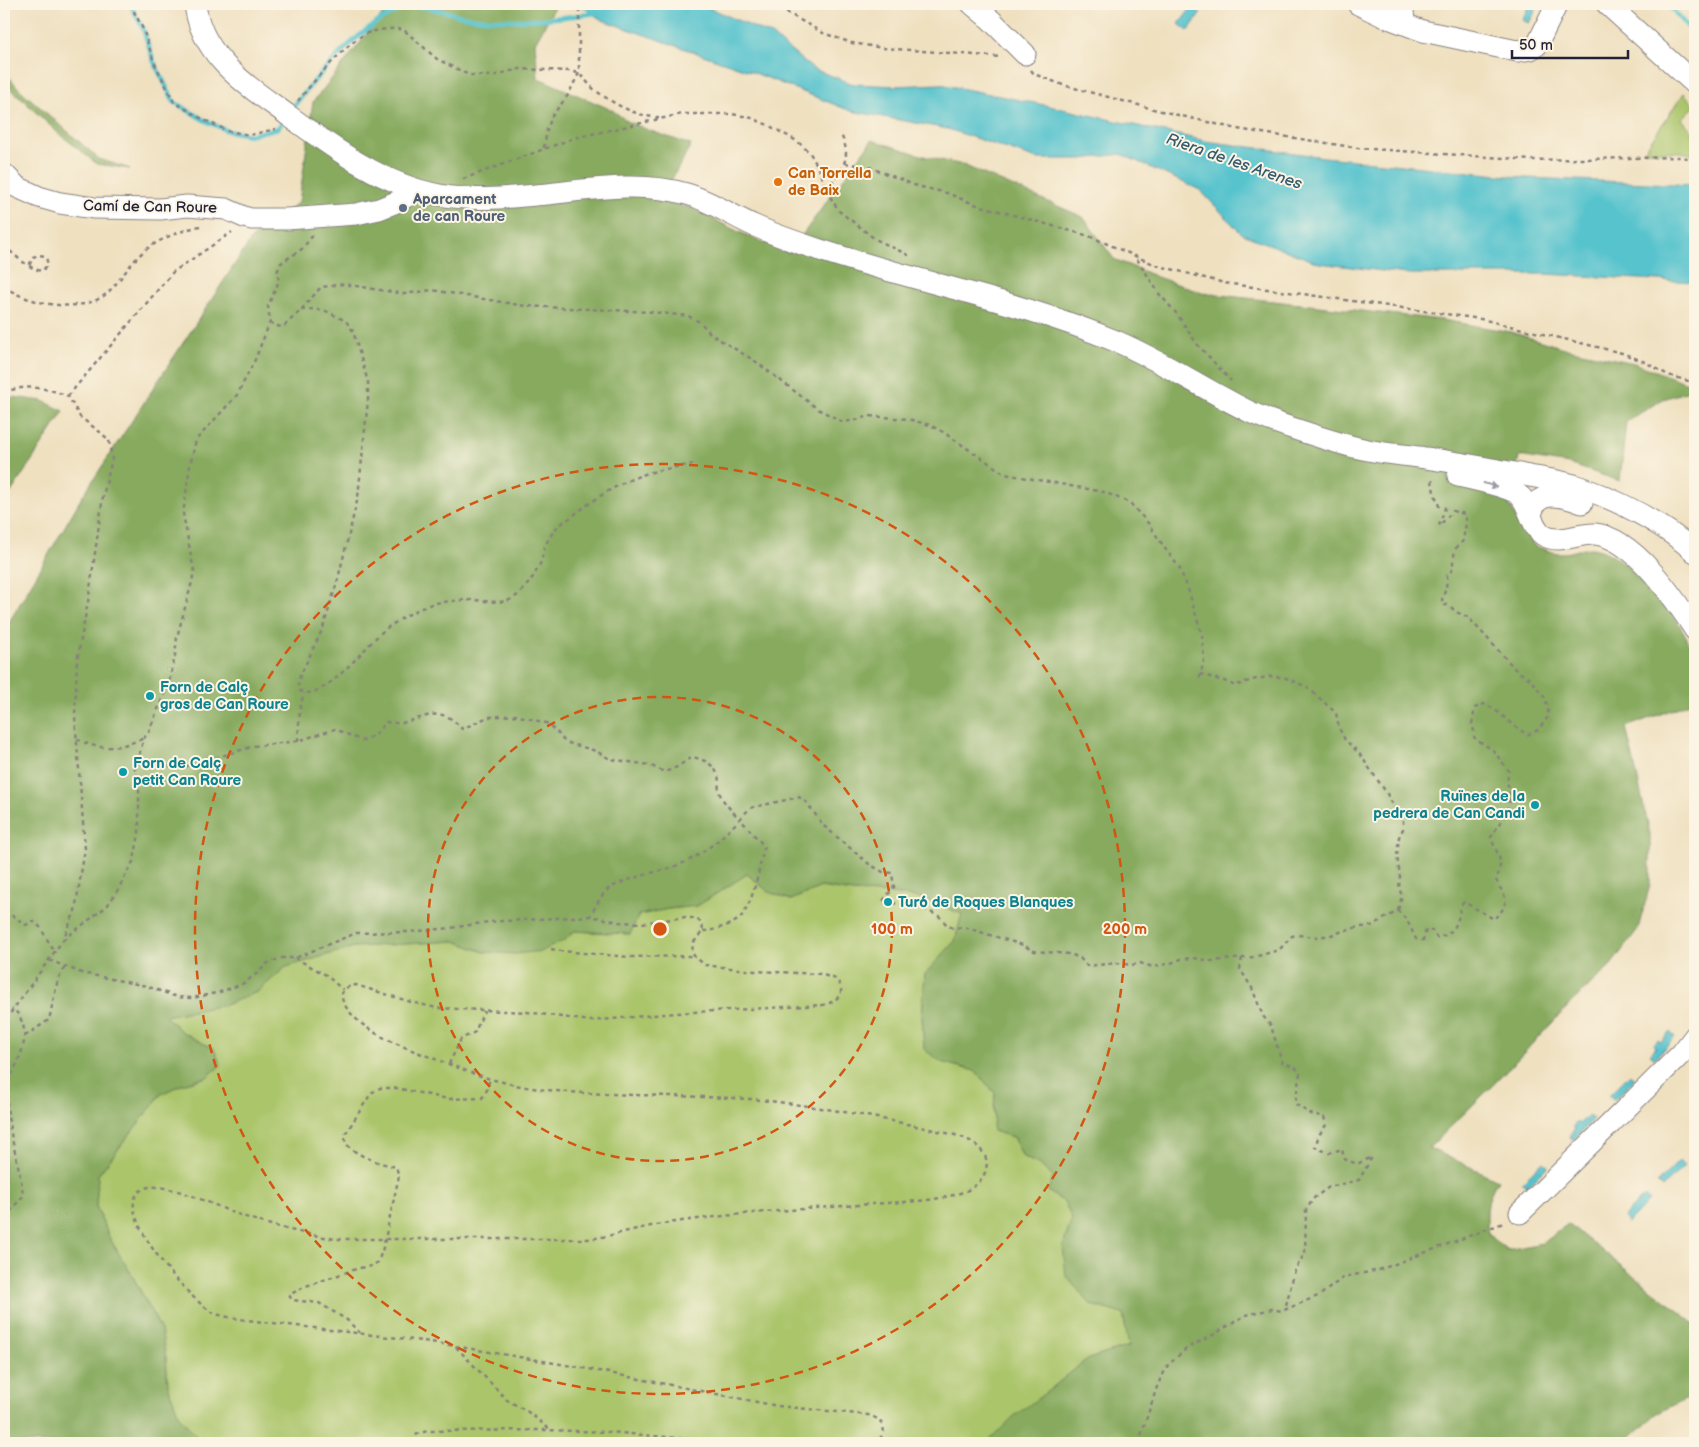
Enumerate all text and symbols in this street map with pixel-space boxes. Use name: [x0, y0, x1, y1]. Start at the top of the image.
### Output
scale bar: [1512, 28, 1628, 60]
text: 50 m: [1519, 36, 1553, 55]
water label: Riera de les Arenes: [1164, 130, 1304, 194]
place label: Can Torrella de Baix: [788, 164, 872, 200]
marker: Can Torrella de Baix: [772, 176, 784, 188]
place label: Aparcament de can Roure: [412, 190, 506, 226]
street label: Camí de Can Roure: [83, 196, 217, 218]
marker: Aparcament de can Roure: [397, 202, 409, 214]
one-way arrow: [1483, 481, 1498, 489]
place label: Forn de Calç gros de Can Roure: [160, 678, 289, 714]
marker: Forn de Calç gros de Can Roure: [144, 690, 156, 702]
place label: Forn de Calç petit Can Roure: [133, 754, 242, 790]
marker: Forn de Calç petit Can Roure: [117, 766, 129, 778]
place label: Ruïnes de la pedrera de Can Candi: [1373, 787, 1525, 823]
marker: Ruïnes de la pedrera de Can Candi: [1529, 799, 1541, 811]
place label: Turó de Roques Blanques: [898, 893, 1073, 912]
marker: Turó de Roques Blanques: [882, 896, 894, 908]
centre of rings: [651, 920, 669, 938]
text: 100 m: [871, 920, 913, 939]
text: 200 m: [1103, 920, 1147, 939]

